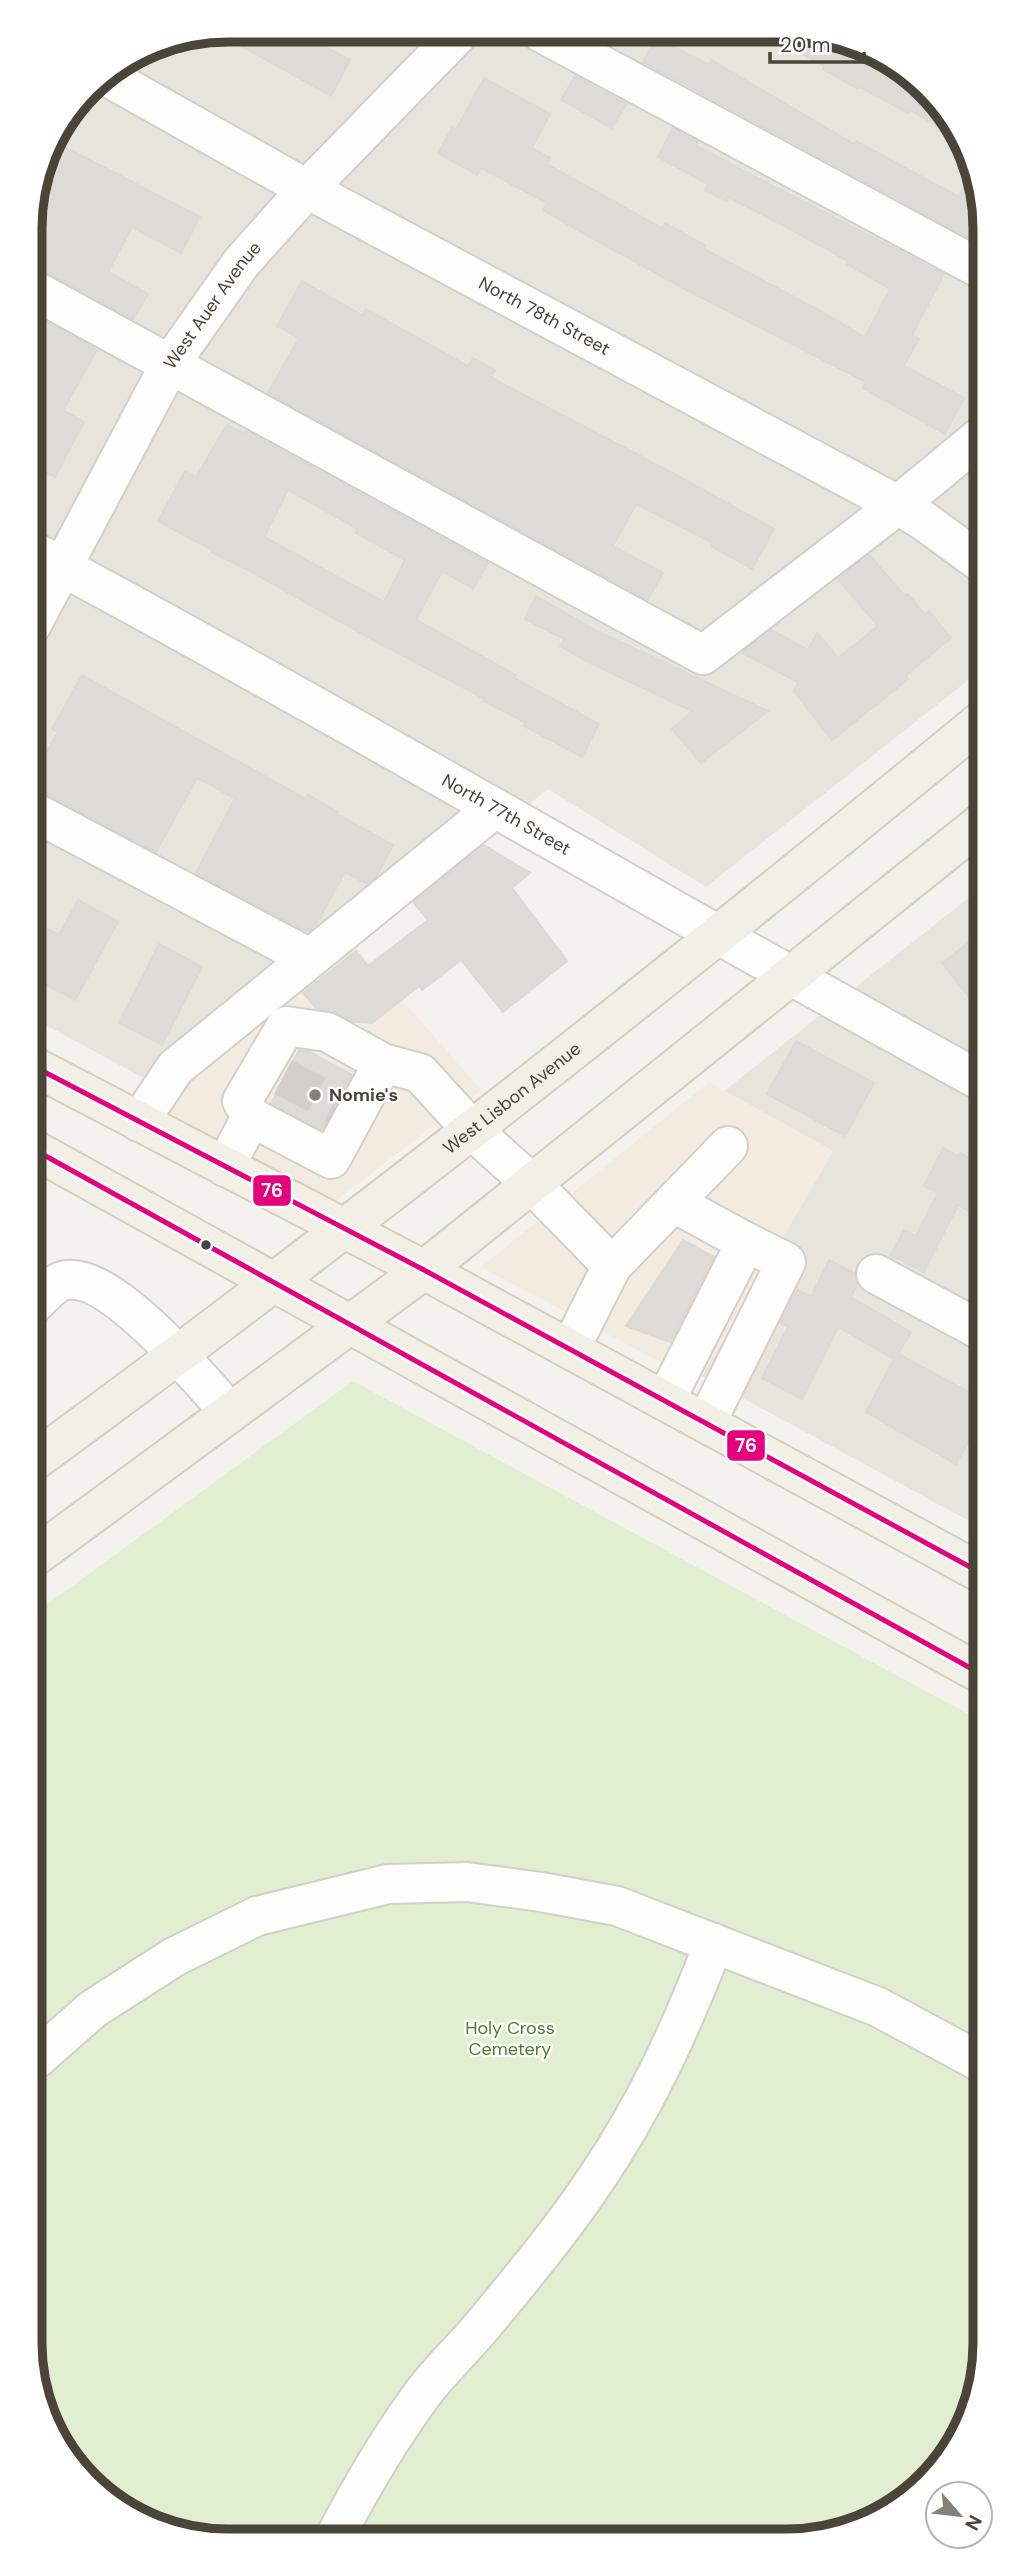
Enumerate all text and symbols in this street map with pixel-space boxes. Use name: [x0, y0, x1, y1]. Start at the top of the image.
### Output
scale bar: [770, 21, 864, 65]
text: 20 m: [780, 31, 831, 59]
street label: West Auer Avenue: [158, 236, 267, 374]
street label: North 78th Street: [475, 271, 614, 361]
street label: North 77th Street: [438, 768, 575, 861]
street label: West Lisbon Avenue: [438, 1037, 586, 1160]
place label: Nomie's: [329, 1083, 398, 1107]
marker: Nomie's: [307, 1087, 323, 1103]
line badge: 76: [252, 1174, 292, 1207]
text: 76: [261, 1178, 283, 1203]
unlabelled marker: [199, 1238, 213, 1252]
line badge: 76: [726, 1429, 766, 1462]
text: 76: [735, 1433, 757, 1458]
park label: Holy Cross Cemetery: [465, 2016, 555, 2061]
north arrow: [924, 2480, 994, 2550]
text: N: [959, 2511, 988, 2535]

